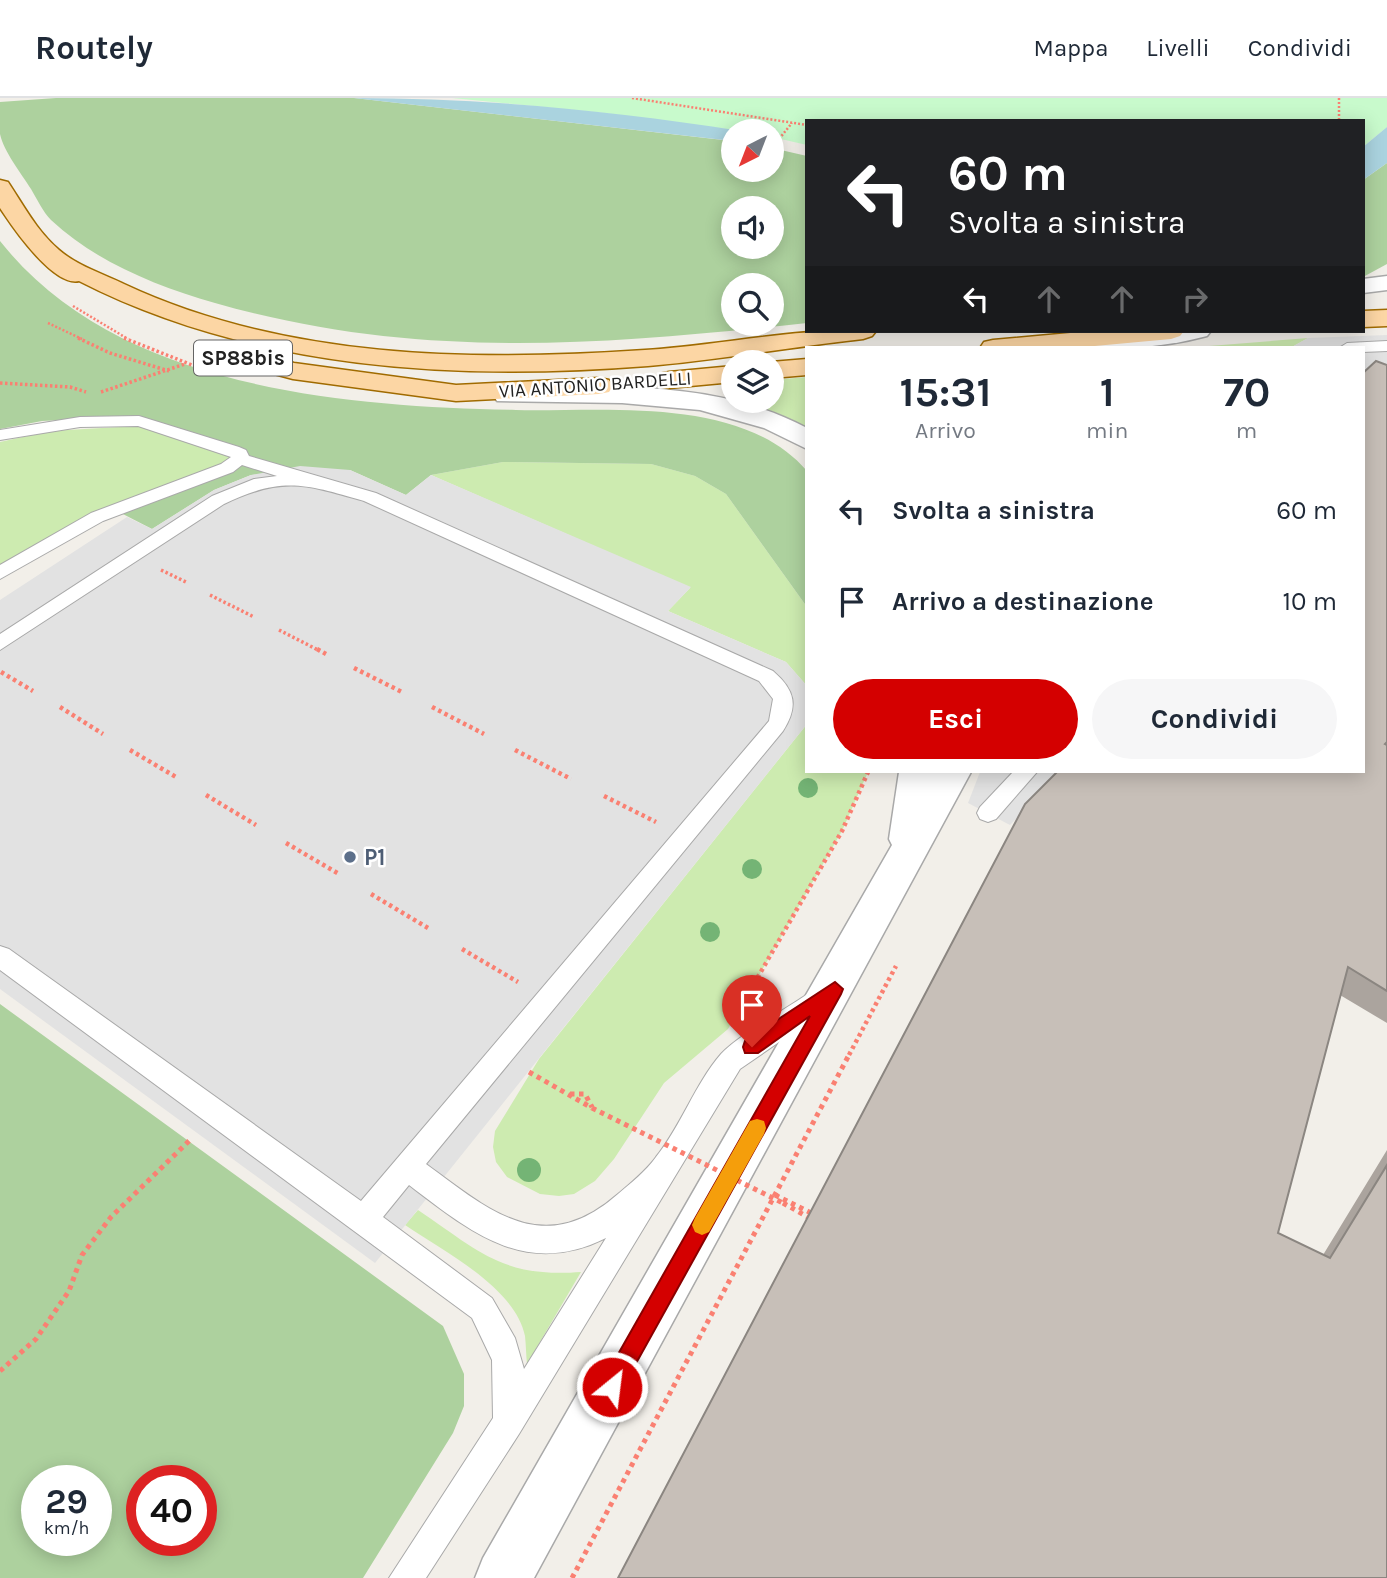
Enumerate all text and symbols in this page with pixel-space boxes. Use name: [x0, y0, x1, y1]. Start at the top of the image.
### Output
text: Routely: [35, 29, 153, 67]
text: Mappa: [1034, 34, 1108, 62]
text: Livelli: [1146, 34, 1210, 62]
text: Condividi: [1248, 34, 1352, 62]
north arrow: [721, 119, 784, 182]
map controls: [721, 119, 784, 413]
text: 60 m: [948, 145, 1068, 202]
icon: left: [833, 147, 924, 238]
button: sound: [721, 196, 784, 259]
text: Svolta a sinistra: [948, 204, 1186, 241]
button: search: [721, 273, 784, 336]
icon: left: [957, 280, 995, 318]
icon: ahead: [1030, 280, 1068, 318]
icon: ahead: [1103, 280, 1141, 318]
icon: right: [1176, 280, 1214, 318]
road number: SP88bis: [194, 341, 292, 376]
button: layers: [721, 350, 784, 413]
street label: VIA ANTONIO BARDELLI: [498, 367, 692, 403]
text: 15:31: [900, 367, 991, 417]
text: 1: [1100, 367, 1115, 417]
text: 70: [1223, 367, 1270, 417]
text: Arrivo: [915, 417, 976, 444]
text: min: [1086, 417, 1128, 444]
text: m: [1236, 417, 1257, 444]
icon: left: [833, 492, 871, 530]
text: Svolta a sinistra: [892, 495, 1095, 526]
text: 60 m: [1276, 495, 1337, 526]
icon: arrive: [833, 583, 871, 621]
text: Arrivo a destinazione: [892, 586, 1154, 617]
text: 10 m: [1282, 586, 1337, 617]
button: Esci: [833, 679, 1078, 759]
button: Condividi: [1092, 679, 1337, 759]
place label: P1: [364, 844, 386, 871]
marker: P1: [342, 849, 358, 865]
pin: [722, 975, 782, 1047]
icon: arrive: [733, 986, 771, 1024]
position arrow: [575, 1350, 649, 1424]
speed limit sign: 40: [126, 1465, 217, 1556]
text: 29: [45, 1481, 88, 1522]
text: km/h: [44, 1517, 89, 1539]

